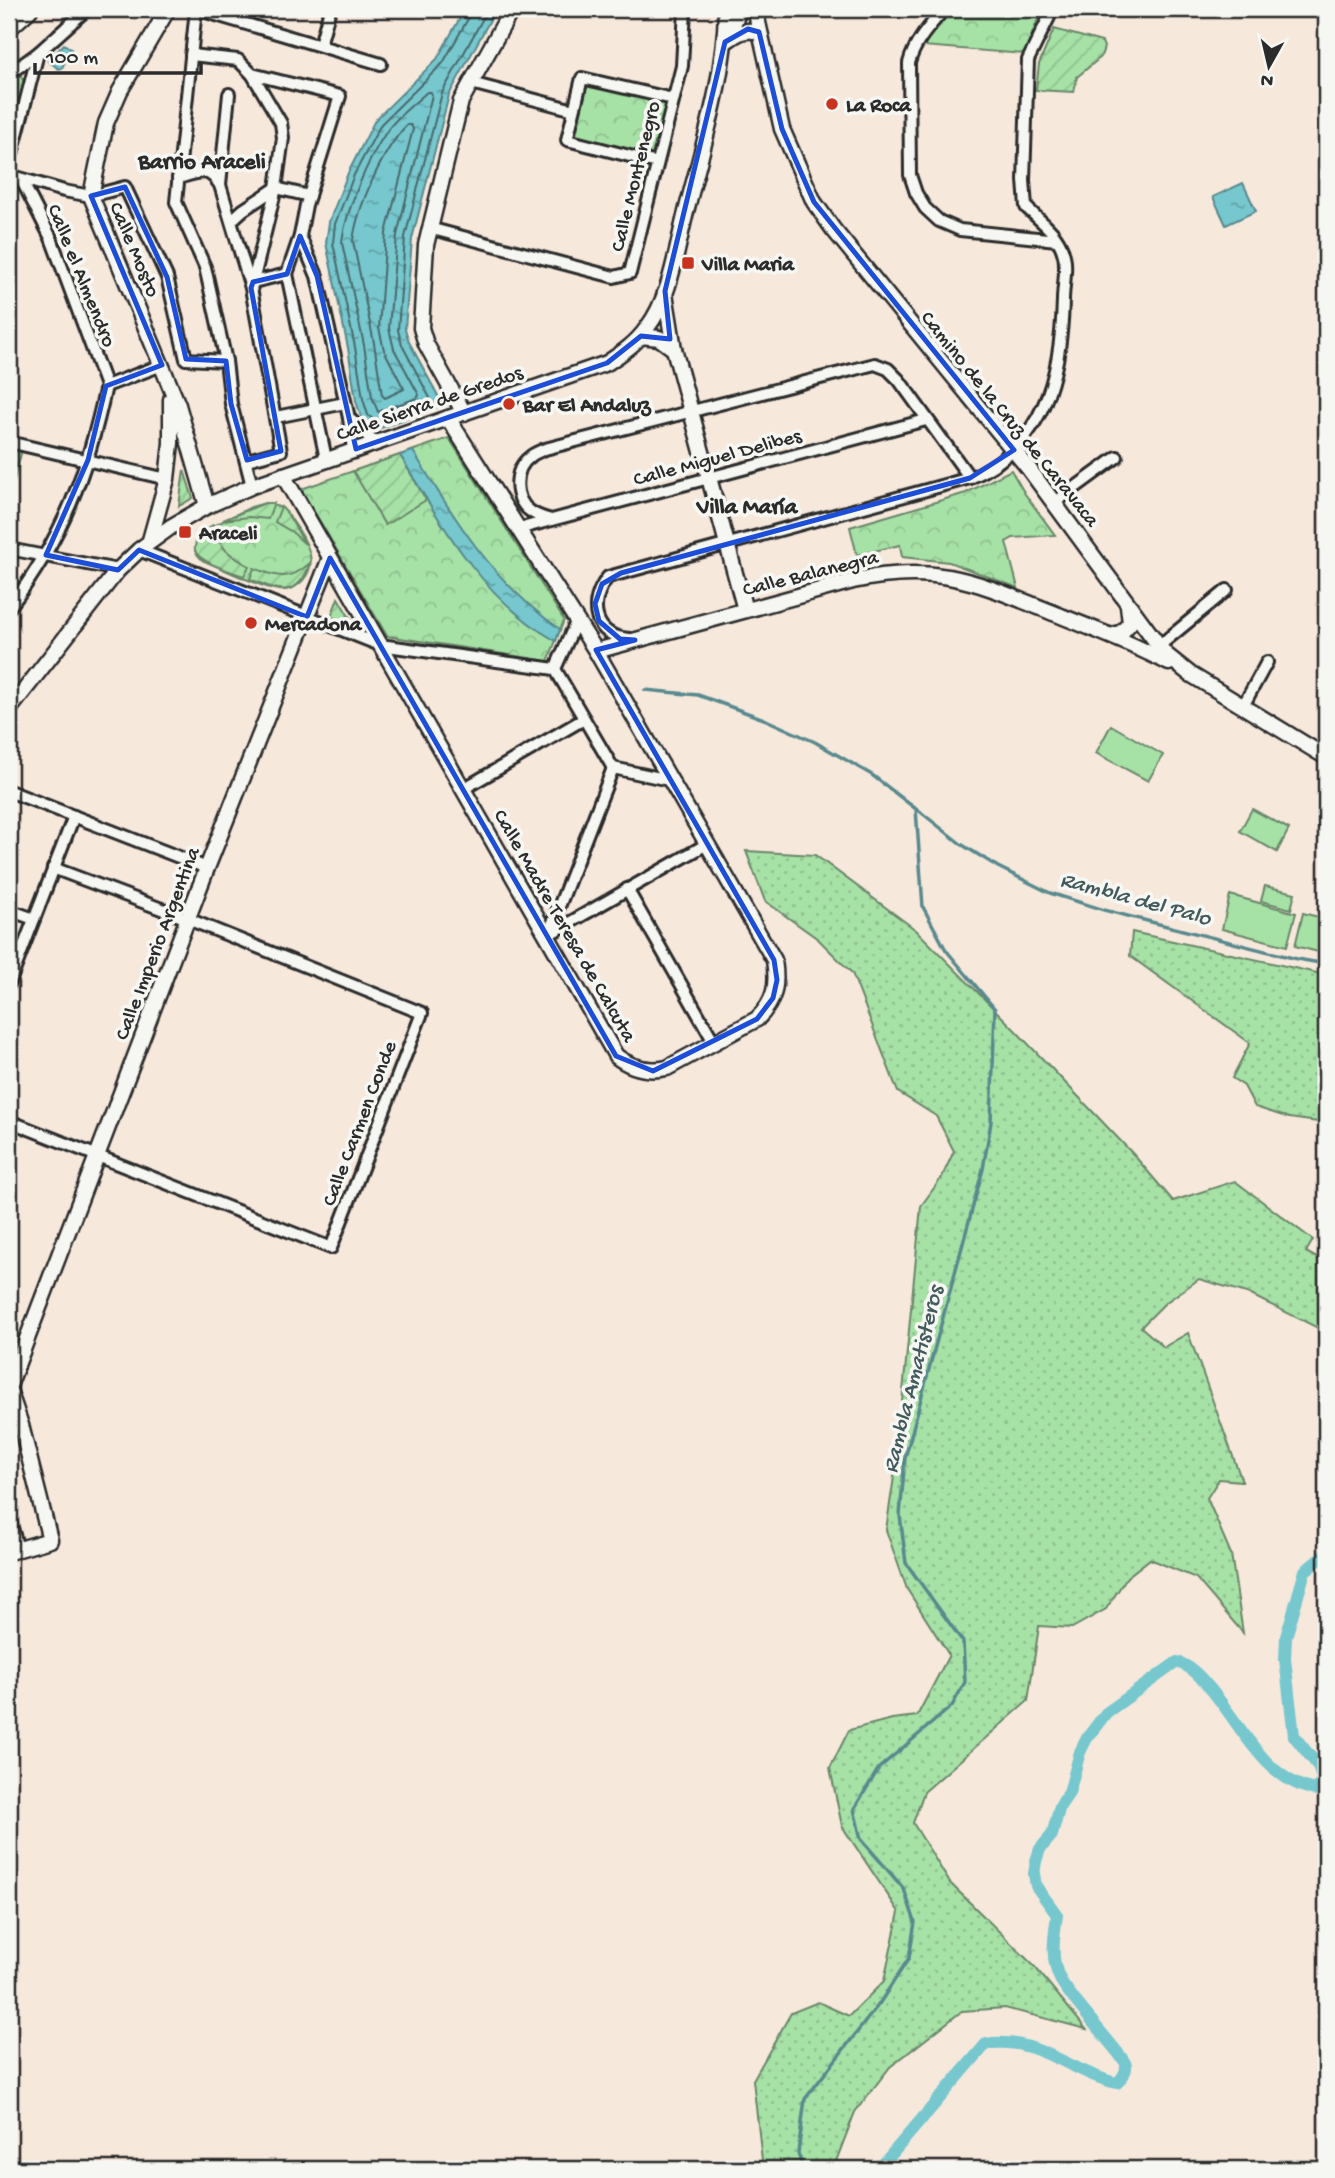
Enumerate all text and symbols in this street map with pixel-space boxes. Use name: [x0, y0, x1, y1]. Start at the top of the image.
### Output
scale bar: [35, 32, 201, 76]
north arrow: [1234, 32, 1304, 102]
text: 100 m: [45, 47, 98, 72]
text: N: [1259, 67, 1275, 92]
place label: La Roca: [846, 95, 912, 120]
marker: La Roca: [824, 96, 840, 112]
street label: Calle Montenegro: [607, 99, 668, 255]
district label: Barrio Araceli: [137, 150, 266, 177]
street label: Calle Mosto: [102, 199, 164, 302]
street label: Calle el Almendro: [40, 201, 120, 352]
place label: Villa Maria: [701, 254, 795, 279]
marker: Villa Maria: [680, 255, 696, 271]
street label: Camino de la Cruz de Caravaca: [913, 307, 1104, 534]
street label: Calle Sierra de Gredos: [334, 361, 528, 449]
place label: Bar El Andaluz: [522, 395, 652, 420]
marker: Bar El Andaluz: [501, 396, 517, 412]
street label: Calle Miguel Delibes: [631, 425, 806, 494]
district label: Villa María: [696, 495, 799, 522]
place label: Araceli: [198, 523, 258, 548]
marker: Araceli: [177, 524, 193, 540]
street label: Calle Balanegra: [741, 546, 882, 604]
place label: Mercadona: [265, 614, 363, 639]
marker: Mercadona: [243, 615, 259, 631]
street label: Calle Madre Teresa de Calcuta: [486, 806, 641, 1049]
street label: Calle Imperio Argentina: [111, 843, 208, 1044]
water label: Rambla del Palo: [1057, 867, 1214, 934]
street label: Calle Carmen Conde: [318, 1037, 405, 1210]
water label: Rambla Amatisteros: [878, 1281, 951, 1476]

